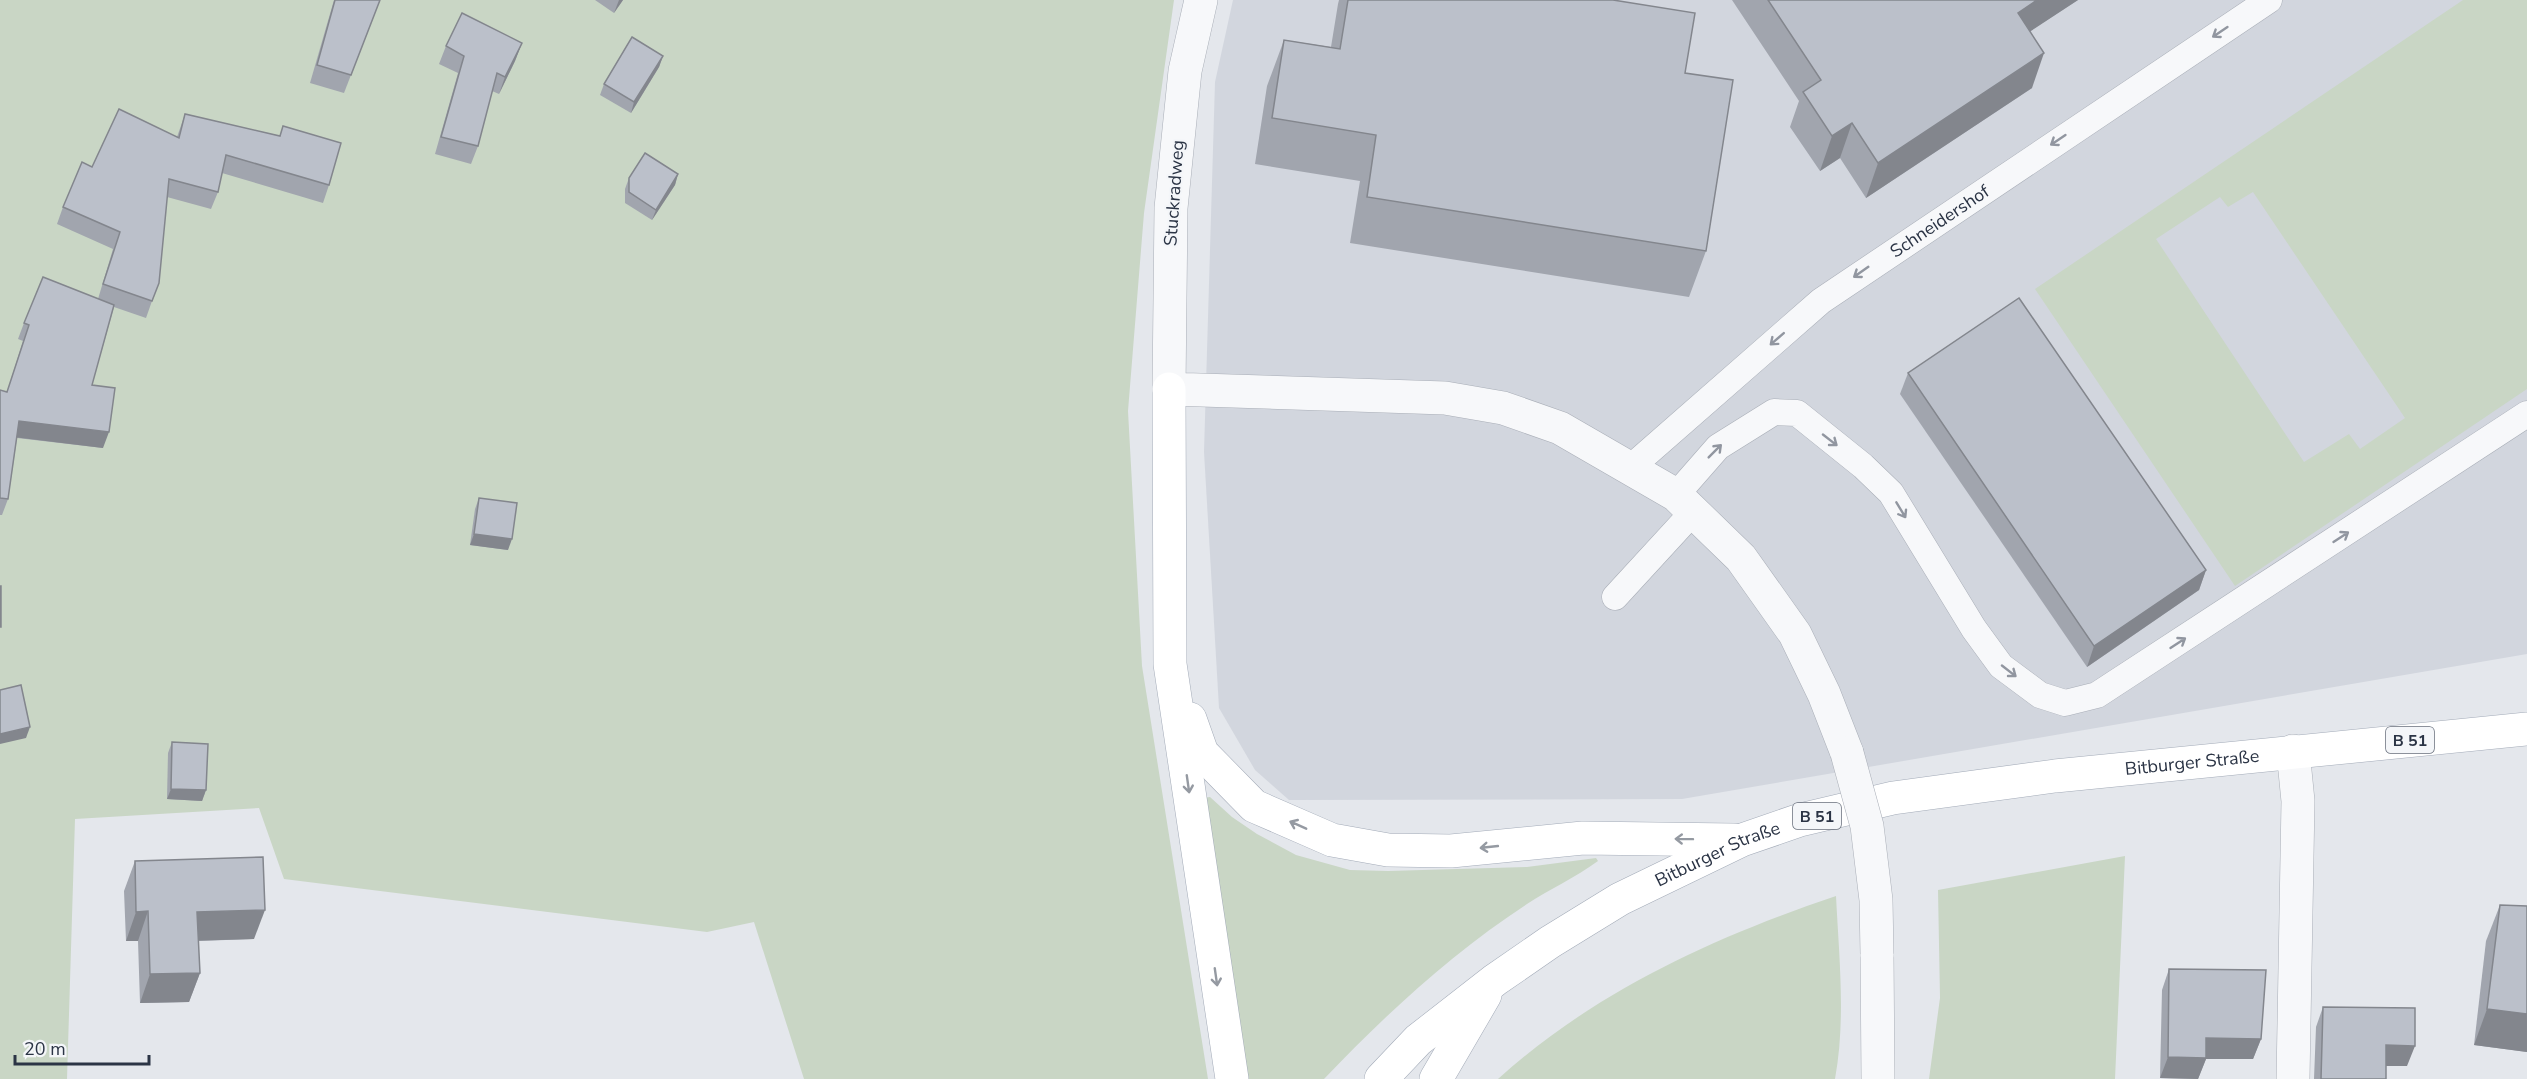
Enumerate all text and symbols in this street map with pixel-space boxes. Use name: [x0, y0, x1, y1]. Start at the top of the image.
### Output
one-way arrow: [2212, 27, 2229, 39]
one-way arrow: [2049, 134, 2066, 147]
street label: Stuckradweg: [1158, 139, 1190, 247]
street label: Schneidershof: [1885, 179, 1995, 263]
one-way arrow: [1853, 266, 1869, 278]
one-way arrow: [1769, 332, 1785, 345]
one-way arrow: [1822, 433, 1838, 446]
one-way arrow: [1707, 444, 1722, 459]
one-way arrow: [1895, 501, 1907, 518]
one-way arrow: [2333, 530, 2350, 543]
one-way arrow: [2169, 636, 2186, 648]
one-way arrow: [2000, 665, 2016, 678]
road number: B 51: [2386, 727, 2434, 753]
street label: Bitburger Straße: [2124, 744, 2260, 781]
one-way arrow: [1182, 774, 1193, 793]
road number: B 51: [1793, 803, 1841, 829]
street label: Bitburger Straße: [1651, 816, 1783, 892]
one-way arrow: [1290, 819, 1308, 831]
one-way arrow: [1674, 834, 1694, 845]
one-way arrow: [1480, 842, 1499, 853]
one-way arrow: [1211, 966, 1222, 986]
scale bar: [15, 1028, 148, 1066]
text: 20 m: [24, 1037, 66, 1061]

